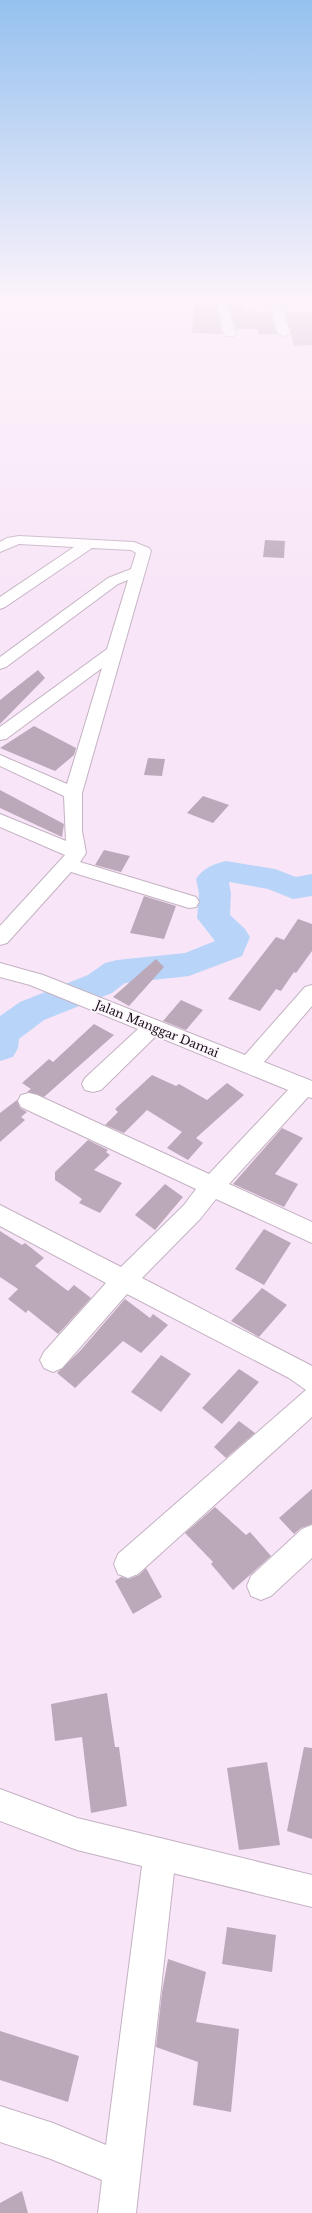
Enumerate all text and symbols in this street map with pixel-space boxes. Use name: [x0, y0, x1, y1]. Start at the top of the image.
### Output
street label: Jalan Manggar Damai: [91, 996, 221, 1060]

